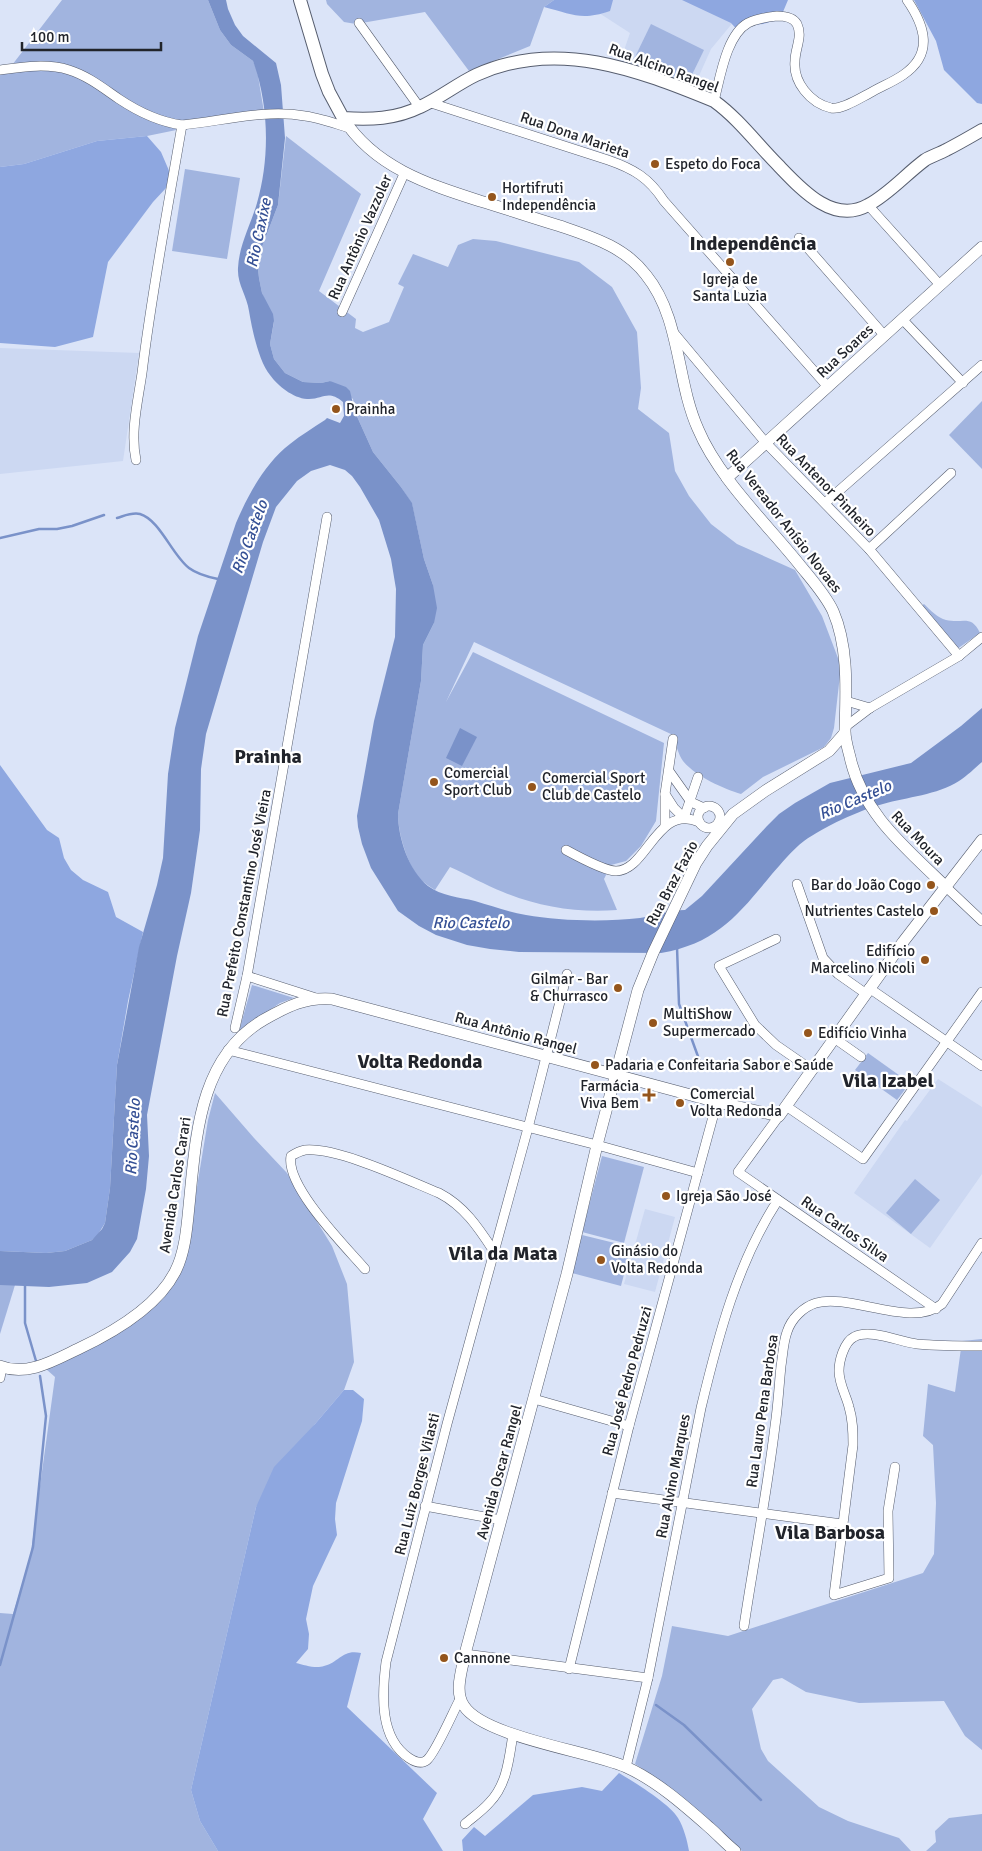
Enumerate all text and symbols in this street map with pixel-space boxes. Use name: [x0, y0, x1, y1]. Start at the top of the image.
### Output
scale bar: [22, 20, 161, 52]
text: 100 m: [30, 28, 70, 46]
street label: Rua Alcino Rangel: [606, 40, 722, 96]
street label: Rua Dona Marieta: [518, 108, 632, 162]
place label: Espeto do Foca: [665, 155, 761, 173]
marker: Espeto do Foca: [649, 158, 661, 170]
street label: Rua Antônio Vazzoler: [324, 171, 396, 302]
place label: Hortifruti Independência: [502, 179, 596, 214]
marker: Hortifruti Independência: [486, 191, 498, 203]
water label: Rio Caxixe: [242, 196, 276, 269]
district label: Independência: [689, 231, 817, 256]
marker: Igreja de Santa Luzia: [724, 256, 736, 268]
place label: Igreja de Santa Luzia: [693, 270, 767, 305]
street label: Rua Soares: [813, 320, 877, 382]
place label: Prainha: [346, 400, 395, 418]
marker: Prainha: [330, 403, 342, 415]
street label: Rua Antenor Pinheiro: [772, 430, 880, 540]
street label: Rua Vereador Anísio Novaes: [722, 446, 846, 597]
water label: Rio Castelo: [227, 497, 273, 576]
district label: Prainha: [234, 744, 302, 769]
place label: Comercial Sport Club: [444, 764, 512, 799]
place label: Comercial Sport Club de Castelo: [542, 769, 645, 804]
marker: Comercial Sport Club: [428, 776, 440, 788]
water label: Rio Castelo: [816, 776, 895, 824]
marker: Comercial Sport Club de Castelo: [526, 781, 538, 793]
street label: Rua Prefeito Constantino José Vieira: [213, 787, 275, 1019]
street label: Rua Moura: [888, 807, 948, 869]
street label: Rua Braz Fazio: [642, 837, 702, 928]
place label: Bar do João Cogo: [811, 876, 921, 894]
marker: Bar do João Cogo: [925, 879, 937, 891]
place label: Nutrientes Castelo: [805, 902, 924, 920]
marker: Nutrientes Castelo: [928, 905, 940, 917]
water label: Rio Castelo: [433, 913, 510, 933]
place label: Edifício Marcelino Nicoli: [810, 942, 915, 977]
marker: Edifício Marcelino Nicoli: [919, 954, 931, 966]
place label: Gilmar - Bar & Churrasco: [530, 970, 608, 1005]
marker: Gilmar - Bar & Churrasco: [612, 982, 624, 994]
place label: MultiShow Supermercado: [663, 1005, 756, 1040]
street label: Rua Antônio Rangel: [453, 1008, 579, 1058]
marker: MultiShow Supermercado: [647, 1017, 659, 1029]
place label: Edifício Vinha: [818, 1024, 907, 1042]
marker: Edifício Vinha: [802, 1027, 814, 1039]
district label: Volta Redonda: [358, 1049, 482, 1074]
place label: Padaria e Confeitaria Sabor e Saúde: [605, 1056, 834, 1074]
marker: Padaria e Confeitaria Sabor e Saúde: [589, 1059, 601, 1071]
district label: Vila Izabel: [842, 1068, 934, 1093]
place label: Farmácia Viva Bem: [580, 1077, 639, 1112]
place label: Comercial Volta Redonda: [690, 1085, 782, 1120]
marker: Farmácia Viva Bem: [643, 1089, 655, 1101]
water label: Rio Castelo: [121, 1097, 145, 1176]
marker: Comercial Volta Redonda: [674, 1097, 686, 1109]
street label: Avenida Carlos Carari: [155, 1116, 195, 1254]
place label: Igreja São José: [676, 1187, 772, 1205]
marker: Igreja São José: [660, 1190, 672, 1202]
street label: Rua Carlos Silva: [798, 1192, 892, 1266]
district label: Vila da Mata: [448, 1241, 558, 1266]
place label: Ginásio do Volta Redonda: [611, 1242, 703, 1277]
marker: Ginásio do Volta Redonda: [595, 1254, 607, 1266]
street label: Rua José Pedro Pedruzzi: [598, 1304, 656, 1458]
street label: Rua Lauro Pena Barbosa: [742, 1333, 782, 1489]
street label: Avenida Oscar Rangel: [472, 1403, 526, 1541]
street label: Rua Luiz Borges Vilasti: [391, 1411, 443, 1557]
street label: Rua Alvino Marques: [652, 1412, 694, 1540]
district label: Vila Barbosa: [775, 1520, 885, 1545]
place label: Cannone: [454, 1649, 510, 1667]
marker: Cannone: [438, 1652, 450, 1664]

